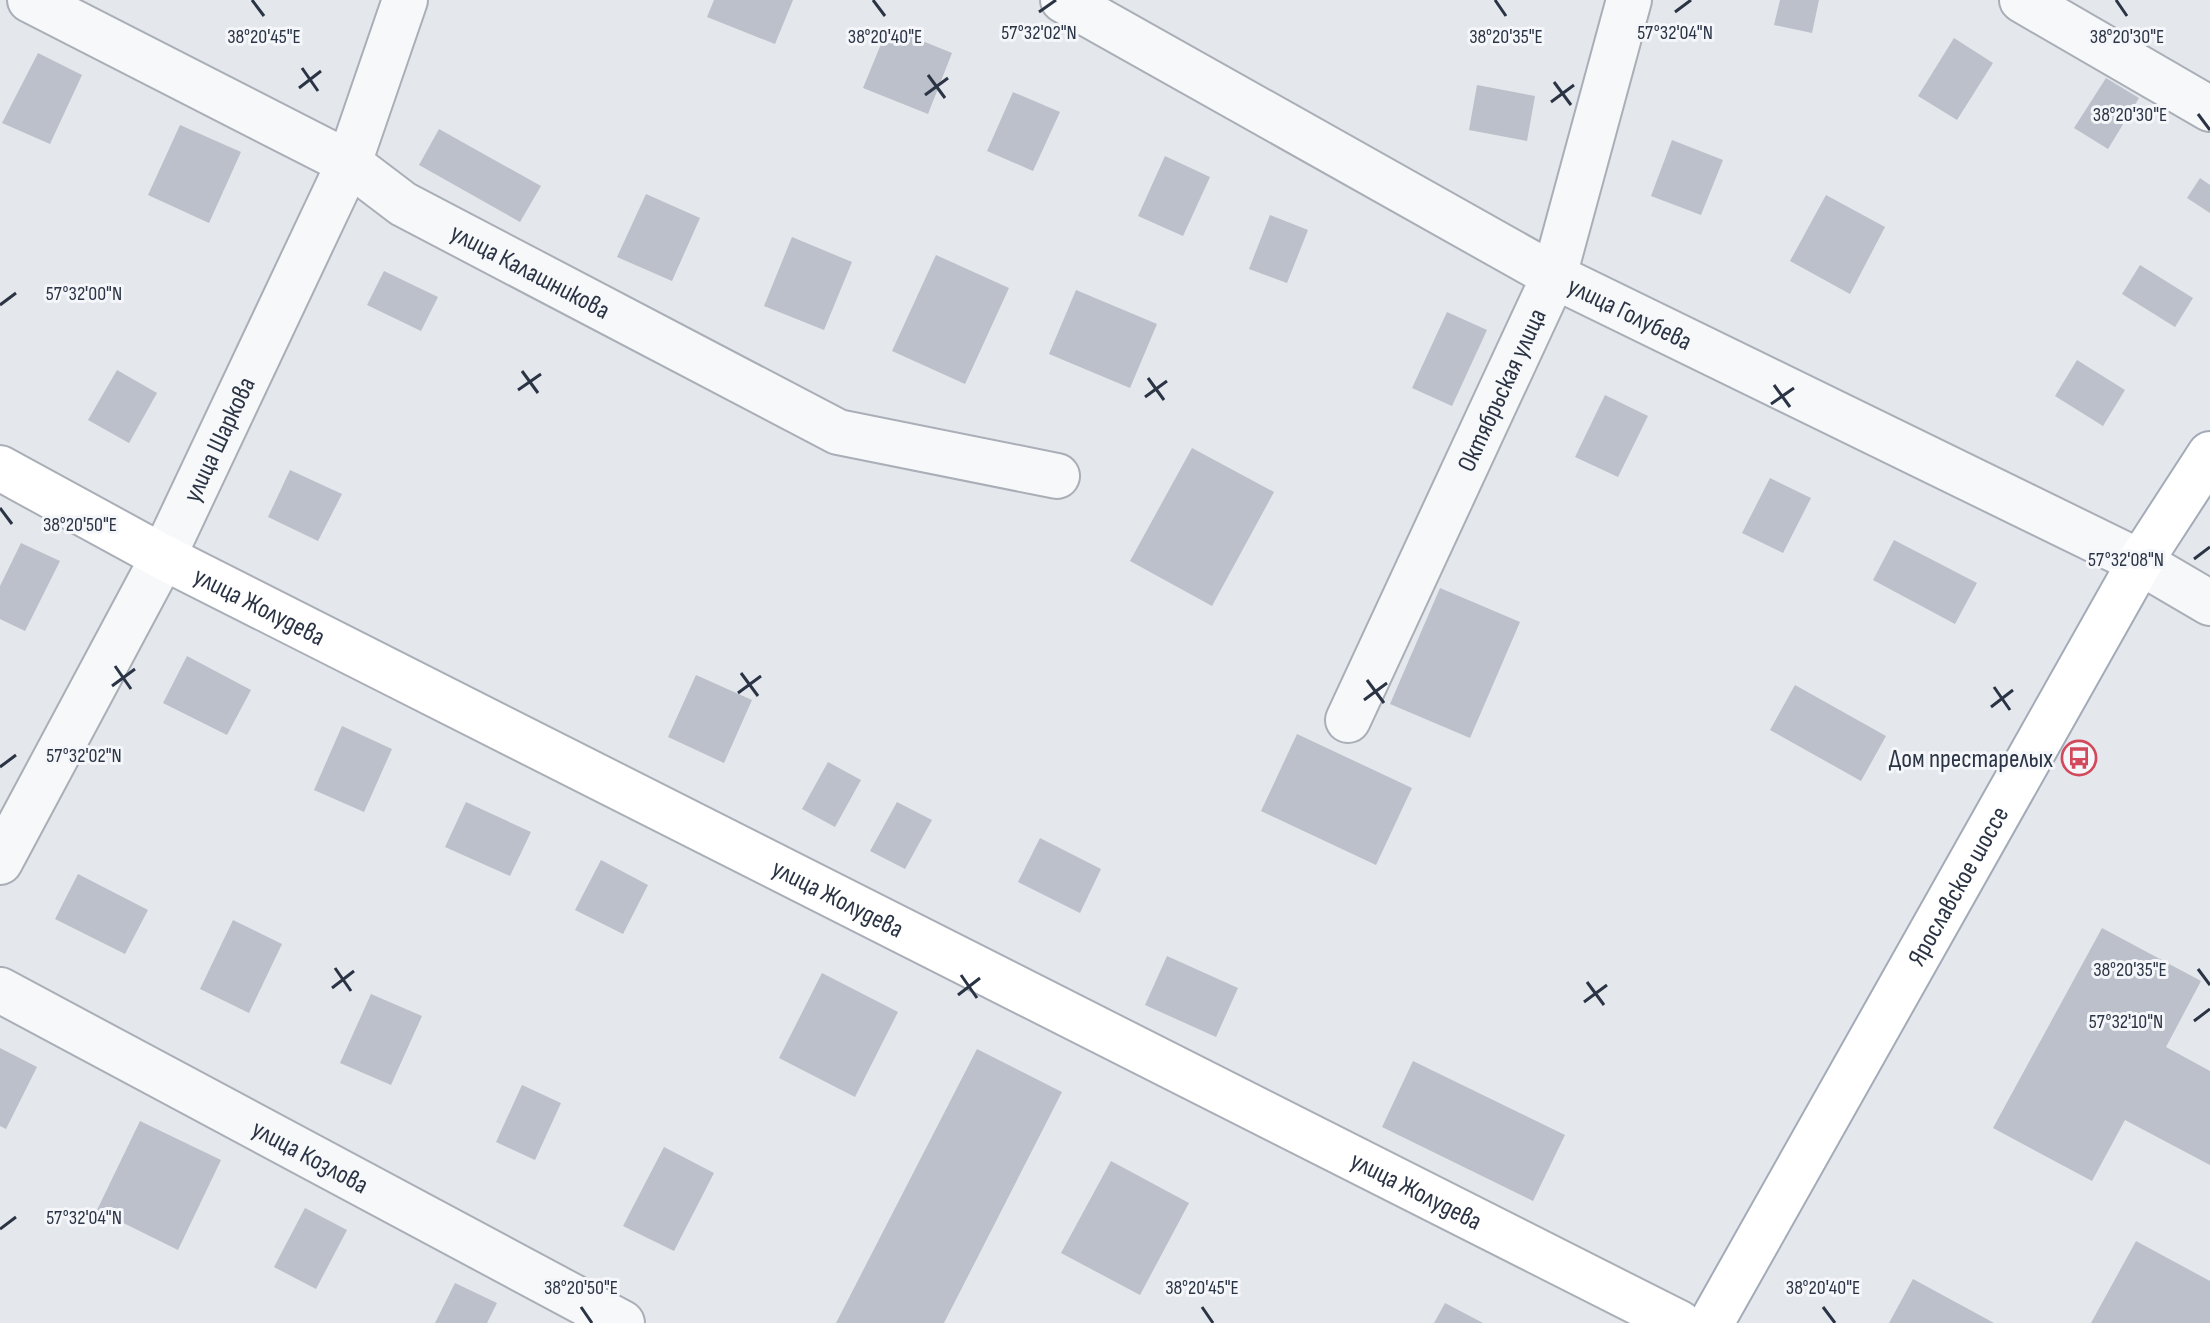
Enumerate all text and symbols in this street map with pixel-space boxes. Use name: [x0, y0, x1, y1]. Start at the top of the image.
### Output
text: 57°32'02"N: [1001, 21, 1077, 45]
text: 57°32'04"N: [1637, 21, 1713, 45]
text: 38°20'45"E: [227, 25, 301, 49]
text: 38°20'40"E: [848, 25, 922, 49]
text: 38°20'35"E: [1469, 25, 1543, 49]
text: 38°20'30"E: [2090, 25, 2164, 49]
text: 38°20'30"E: [2093, 103, 2167, 127]
street label: улица Калашникова: [445, 218, 615, 327]
street label: улица Голубева: [1562, 271, 1697, 358]
text: 57°32'00"N: [46, 282, 122, 306]
street label: Октябрьская улица: [1451, 304, 1554, 477]
street label: улица Шаркова: [177, 372, 263, 507]
text: 38°20'50"E: [43, 513, 117, 537]
text: 57°32'08"N: [2088, 548, 2164, 572]
street label: улица Жолудева: [188, 561, 330, 653]
bus stop icon: Дом престарелых: [2060, 739, 2098, 777]
text: 57°32'02"N: [46, 744, 122, 768]
place label: Дом престарелых: [1889, 744, 2053, 775]
street label: Ярославское шоссе: [1902, 801, 2016, 972]
street label: улица Жолудева: [766, 853, 908, 946]
text: 38°20'35"E: [2093, 958, 2167, 982]
text: 57°32'10"N: [2089, 1010, 2163, 1034]
street label: улица Козлова: [246, 1114, 373, 1201]
street label: улица Жолудева: [1345, 1146, 1487, 1238]
text: 57°32'04"N: [46, 1206, 122, 1230]
text: 38°20'50"E: [544, 1276, 618, 1300]
text: 38°20'45"E: [1165, 1276, 1239, 1300]
text: 38°20'40"E: [1786, 1276, 1860, 1300]

